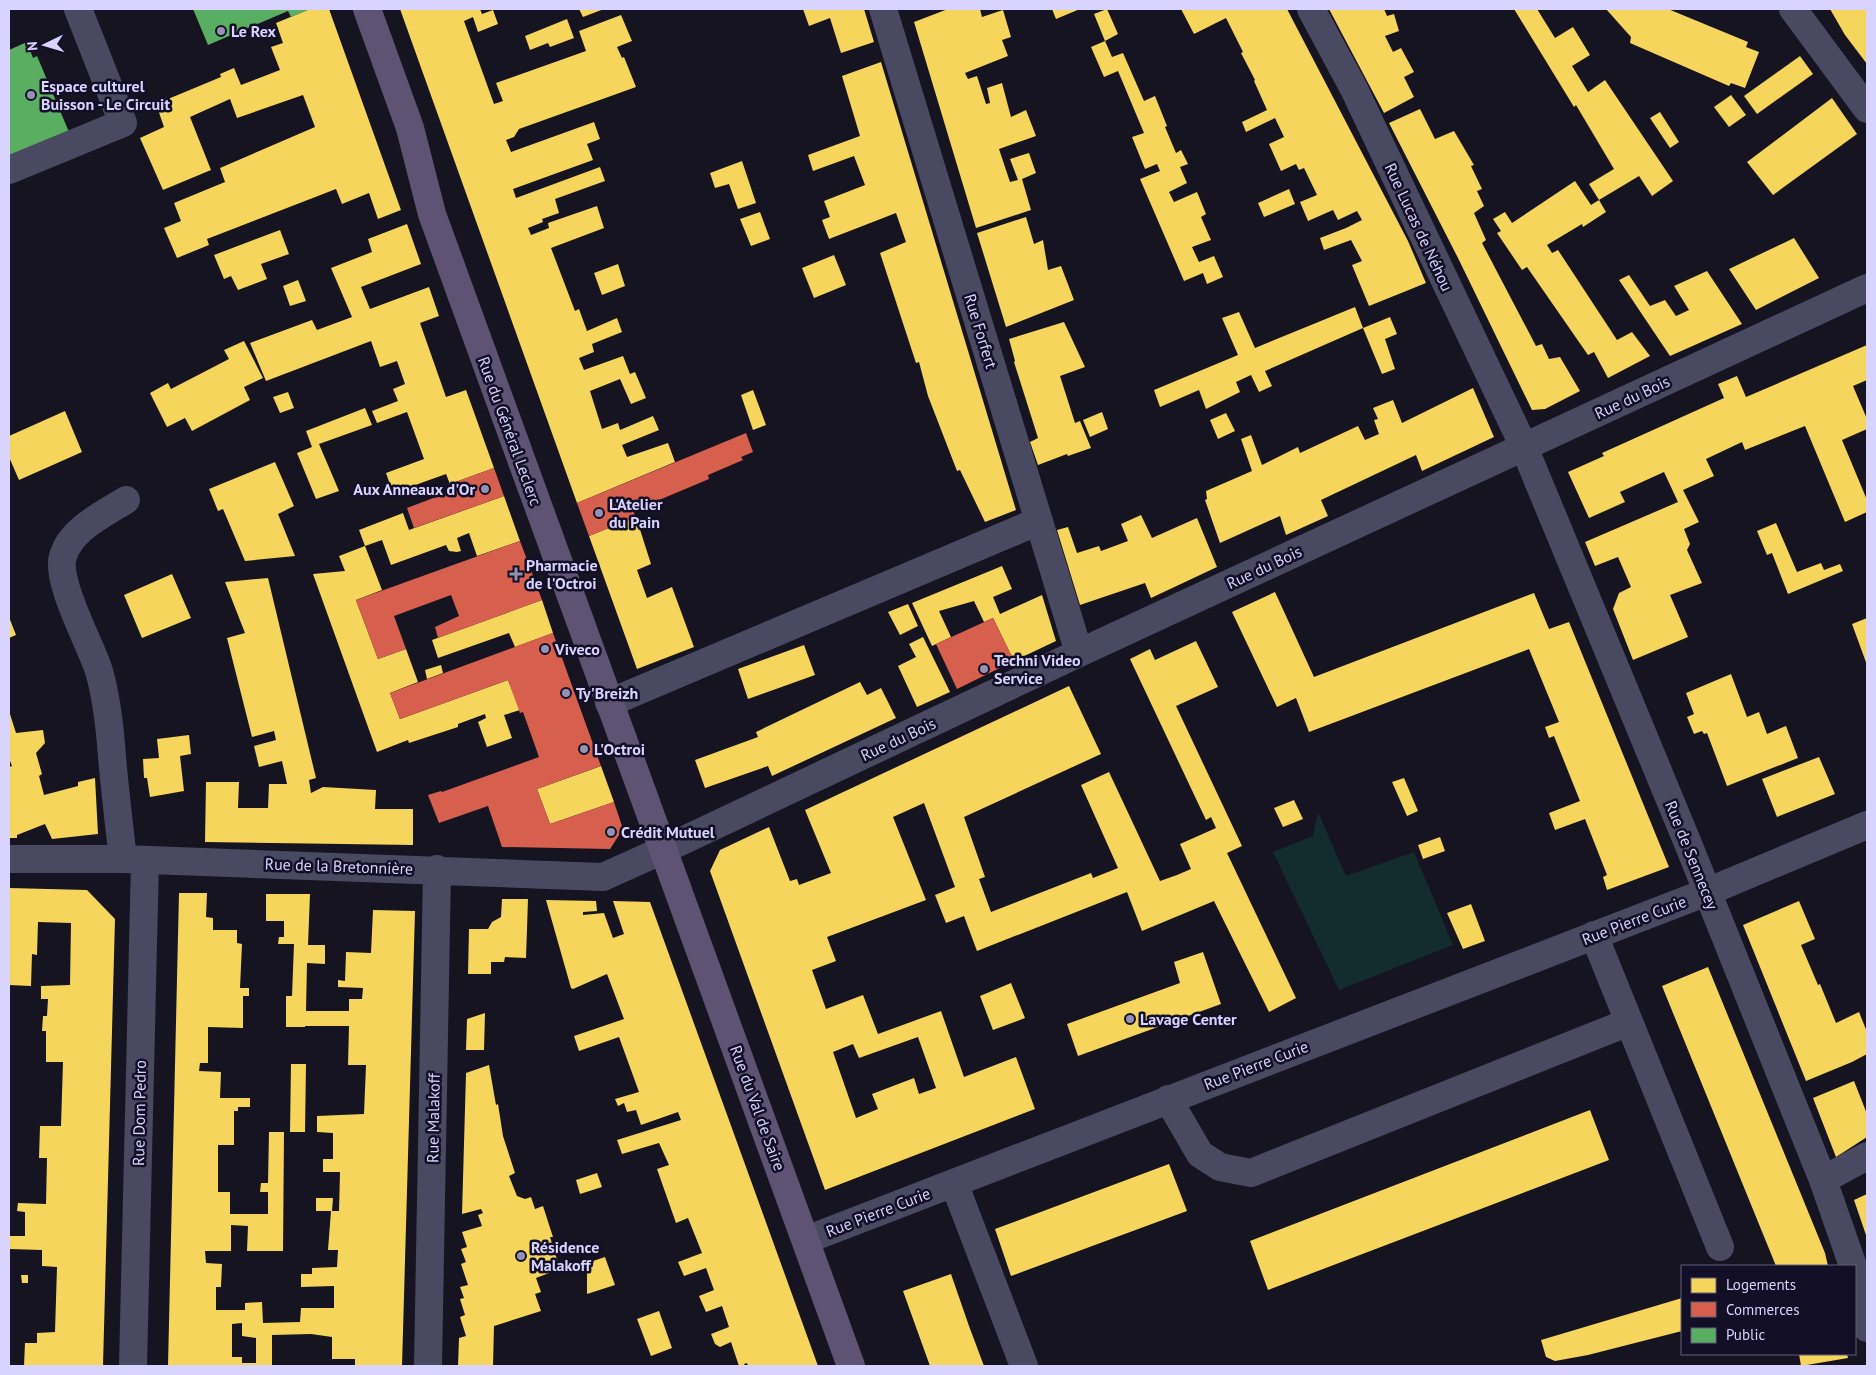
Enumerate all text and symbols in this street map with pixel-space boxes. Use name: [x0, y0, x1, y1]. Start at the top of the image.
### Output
north arrow: [20, 20, 70, 70]
place label: Le Rex: [231, 21, 276, 41]
marker: Le Rex: [215, 25, 227, 37]
text: N: [23, 41, 41, 52]
place label: Espace culturel Buisson - Le Circuit: [41, 76, 170, 114]
marker: Espace culturel Buisson - Le Circuit: [25, 89, 37, 101]
street label: Rue Lucas de Néhou: [1381, 160, 1457, 294]
street label: Rue Forfert: [960, 291, 1002, 371]
street label: Rue du Général Leclerc: [474, 354, 546, 508]
street label: Rue du Bois: [1591, 371, 1673, 423]
place label: Aux Anneaux d'Or: [353, 479, 475, 499]
marker: Aux Anneaux d'Or: [479, 483, 491, 495]
place label: L'Atelier du Pain: [609, 494, 663, 532]
marker: L'Atelier du Pain: [593, 507, 605, 519]
street label: Rue du Bois: [1223, 541, 1305, 593]
place label: Pharmacie de l'Octroi: [526, 555, 598, 593]
marker: Pharmacie de l'Octroi: [510, 568, 522, 580]
place label: Viveco: [554, 639, 600, 659]
marker: Viveco: [539, 643, 551, 655]
place label: Techni Video Service: [994, 650, 1081, 688]
marker: Techni Video Service: [978, 663, 990, 675]
place label: Ty'Breizh: [576, 683, 638, 703]
marker: Ty'Breizh: [560, 687, 572, 699]
street label: Rue du Bois: [857, 713, 939, 765]
place label: L'Octroi: [594, 739, 645, 759]
marker: L'Octroi: [578, 743, 590, 755]
street label: Rue de Sennecey: [1661, 798, 1723, 913]
place label: Crédit Mutuel: [621, 822, 715, 842]
marker: Crédit Mutuel: [605, 826, 617, 838]
street label: Rue de la Bretonnière: [264, 853, 414, 879]
street label: Rue Pierre Curie: [1579, 891, 1689, 949]
place label: Lavage Center: [1140, 1009, 1237, 1029]
marker: Lavage Center: [1124, 1013, 1136, 1025]
street label: Rue Pierre Curie: [1201, 1036, 1311, 1094]
street label: Rue du Val de Saire: [726, 1043, 790, 1173]
street label: Rue Dom Pedro: [128, 1060, 150, 1166]
street label: Rue Malakoff: [422, 1072, 444, 1163]
street label: Rue Pierre Curie: [823, 1183, 933, 1241]
place label: Résidence Malakoff: [531, 1237, 599, 1275]
marker: Résidence Malakoff: [515, 1250, 527, 1262]
legend: [1681, 1265, 1856, 1355]
text: Logements: [1726, 1275, 1796, 1294]
text: Commerces: [1726, 1300, 1800, 1319]
text: Public: [1726, 1325, 1765, 1344]

